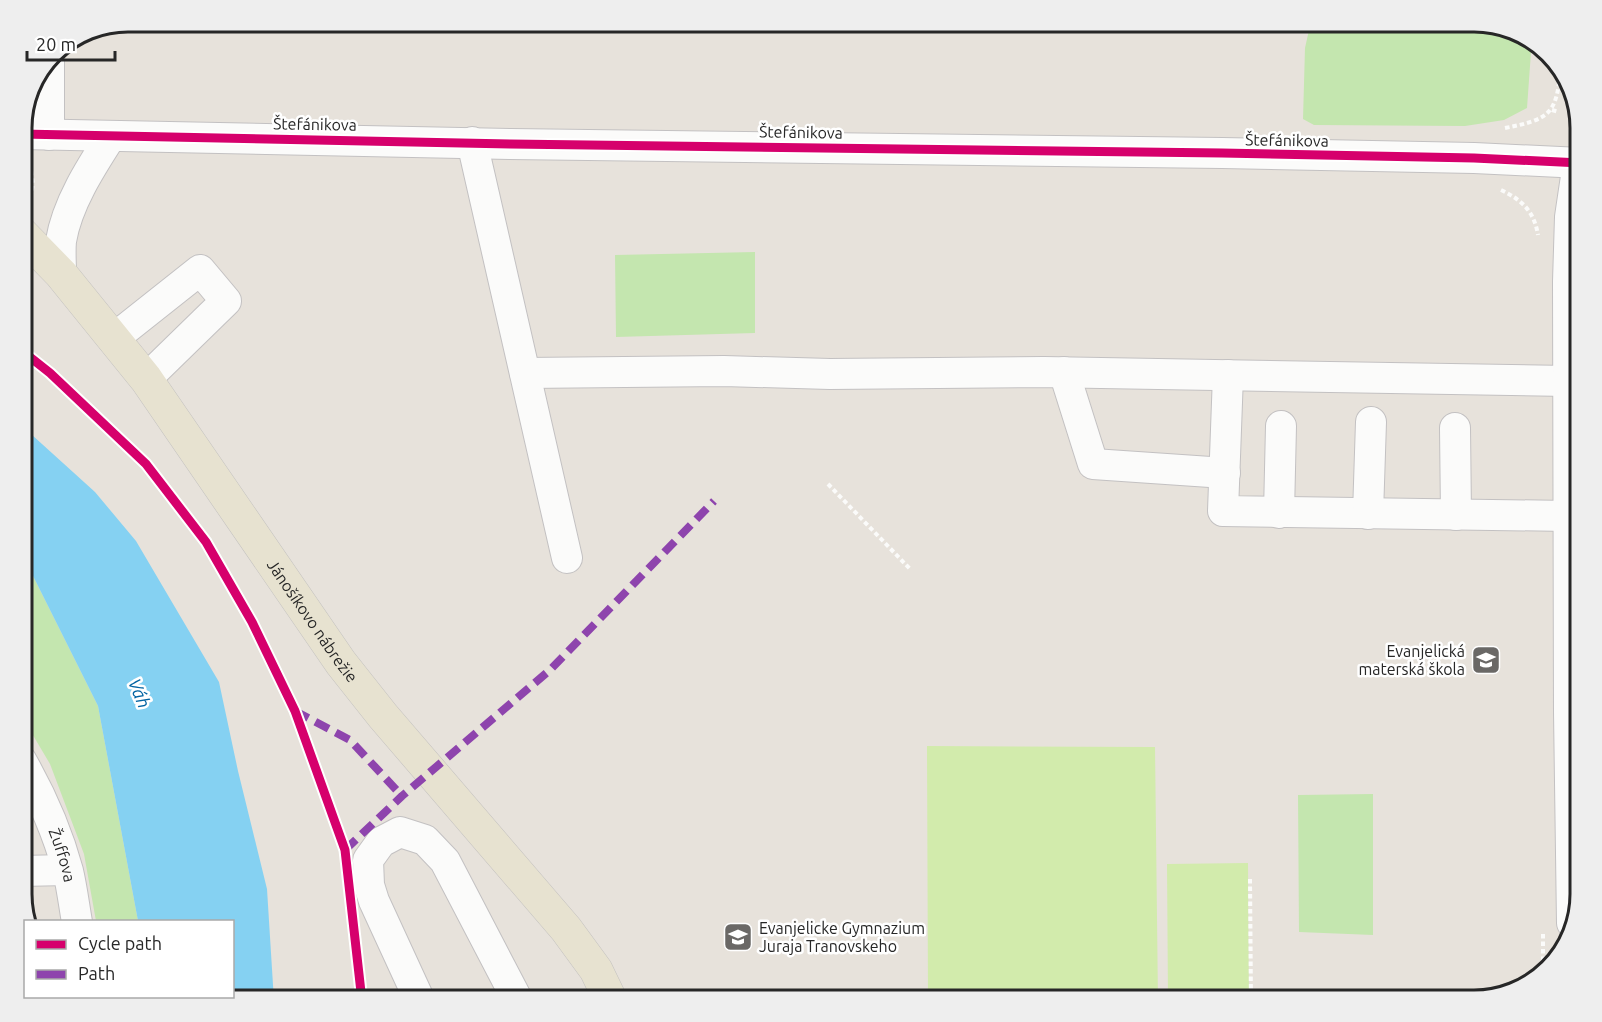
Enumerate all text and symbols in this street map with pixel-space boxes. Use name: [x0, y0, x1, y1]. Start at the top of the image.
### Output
scale bar: [27, 24, 116, 62]
text: 20 m: [36, 34, 76, 54]
street label: Štefánikova: [273, 113, 357, 134]
street label: Štefánikova: [759, 121, 843, 142]
street label: Štefánikova: [1245, 129, 1329, 150]
street label: Jánošíkovo nábrežie: [264, 556, 362, 686]
place label: Evanjelická materská škola: [1358, 642, 1465, 678]
school or university icon: Evanjelická materská škola: [1470, 644, 1502, 676]
water label: Váh: [125, 675, 155, 711]
street label: Žuffova: [46, 825, 79, 884]
place label: Evanjelicke Gymnazium Juraja Tranovskeho: [759, 919, 925, 955]
legend: [24, 920, 234, 998]
school or university icon: Evanjelicke Gymnazium Juraja Tranovskeho: [722, 921, 754, 953]
text: Cycle path: [78, 933, 162, 953]
text: Path: [78, 963, 115, 983]

